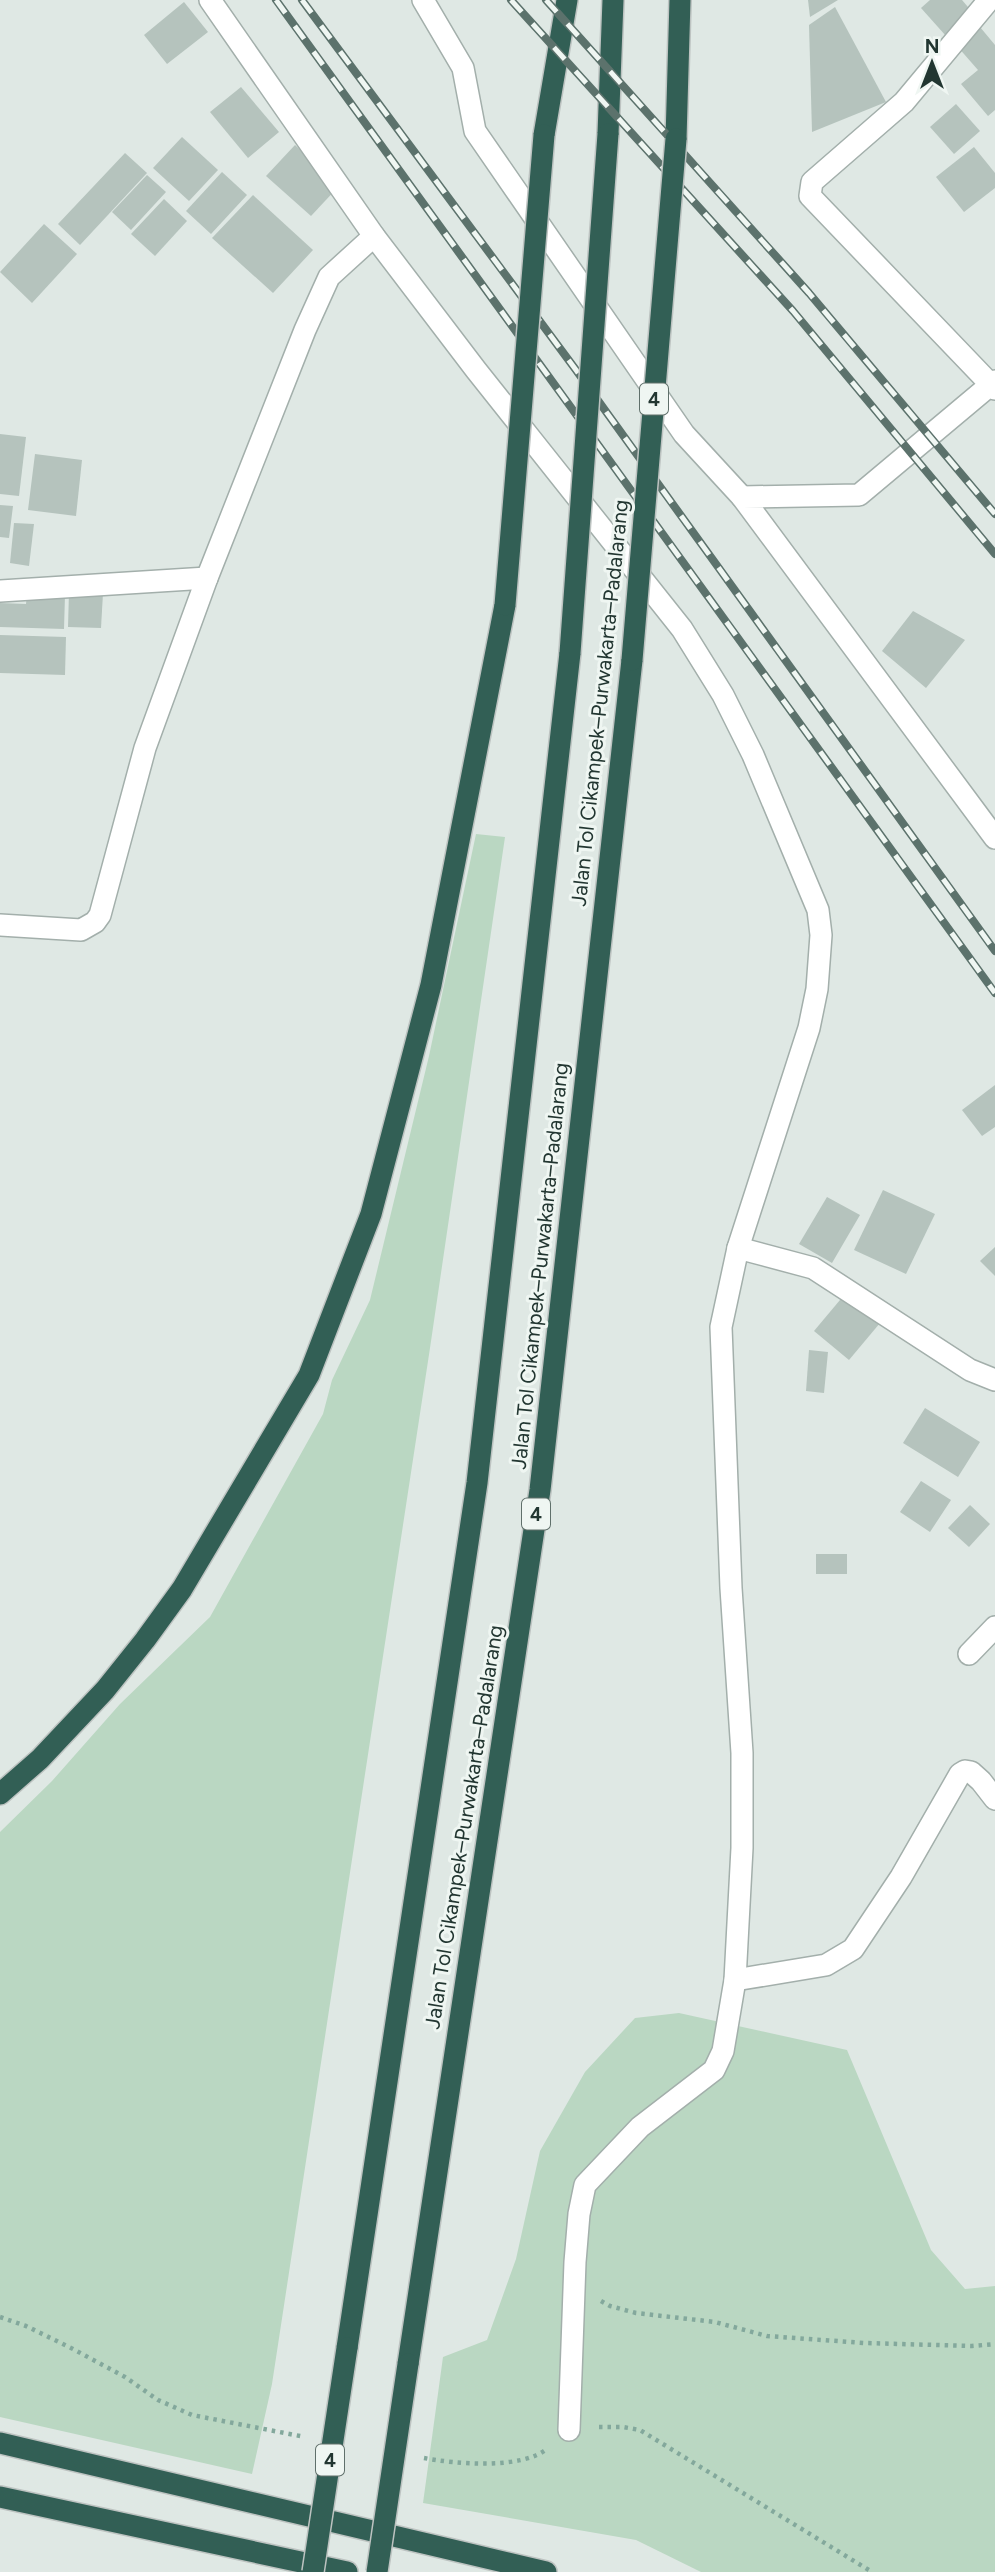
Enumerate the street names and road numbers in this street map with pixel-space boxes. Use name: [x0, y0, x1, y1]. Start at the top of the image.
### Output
road number: 4: [640, 384, 668, 414]
street label: Jalan Tol Cikampek–Purwakarta–Padalarang: [566, 498, 633, 908]
street label: Jalan Tol Cikampek–Purwakarta–Padalarang: [506, 1061, 573, 1471]
road number: 4: [522, 1498, 550, 1530]
street label: Jalan Tol Cikampek–Purwakarta–Padalarang: [419, 1623, 508, 2031]
road number: 4: [316, 2444, 344, 2476]

